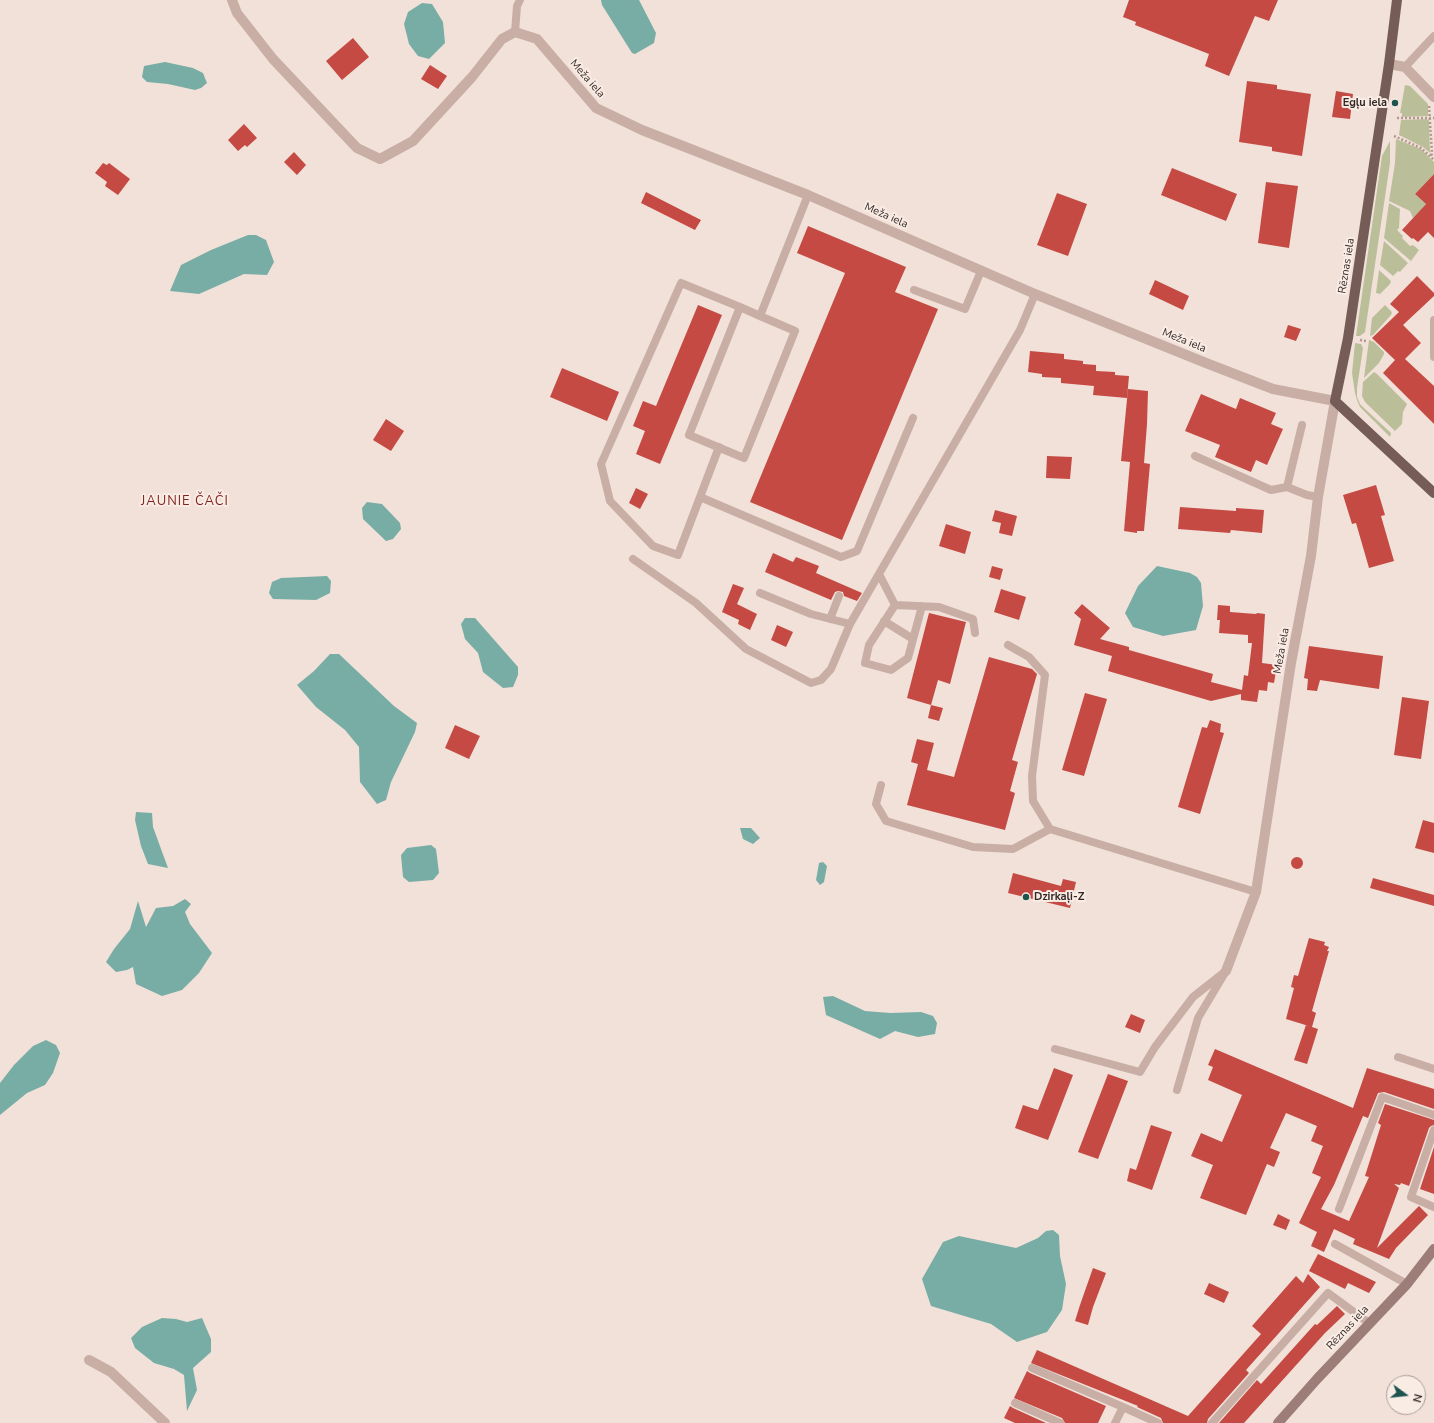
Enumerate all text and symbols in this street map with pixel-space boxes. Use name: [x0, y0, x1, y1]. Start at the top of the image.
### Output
street label: Meža iela: [567, 57, 607, 101]
place label: Egļu iela: [1343, 96, 1387, 110]
marker: Egļu iela: [1390, 98, 1400, 108]
street label: Meža iela: [862, 201, 910, 231]
street label: Rēznas iela: [1336, 237, 1358, 295]
street label: Meža iela: [1160, 326, 1208, 356]
district label: JAUNIE ČAČI: [141, 494, 229, 510]
street label: Meža iela: [1271, 627, 1293, 675]
place label: Dzirkaļi-Z: [1034, 890, 1084, 904]
marker: Dzirkaļi-Z: [1021, 892, 1031, 902]
street label: Rēznas iela: [1324, 1303, 1372, 1353]
north arrow: [1386, 1375, 1426, 1415]
text: N: [1409, 1392, 1425, 1404]

